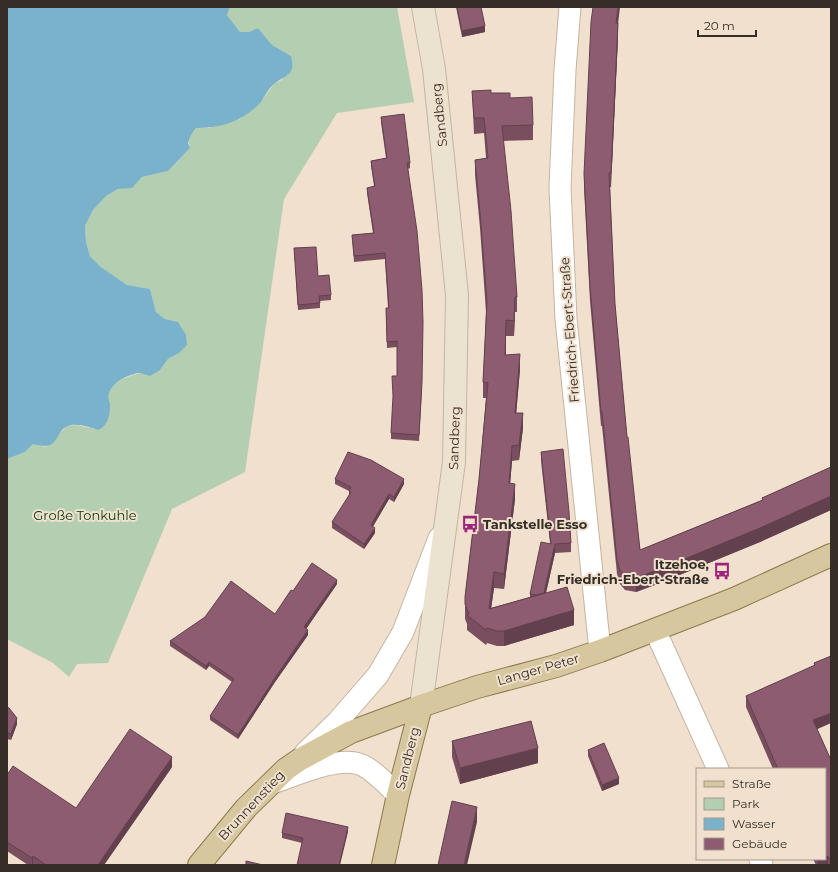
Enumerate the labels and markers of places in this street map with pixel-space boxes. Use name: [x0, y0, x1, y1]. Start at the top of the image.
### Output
bus stop icon: Tankstelle Esso: [460, 514, 480, 534]
place label: Tankstelle Esso: [483, 516, 588, 532]
place label: Itzehoe, Friedrich-Ebert-Straße: [557, 556, 709, 587]
bus stop icon: Itzehoe, Friedrich-Ebert-Straße: [712, 561, 732, 581]

